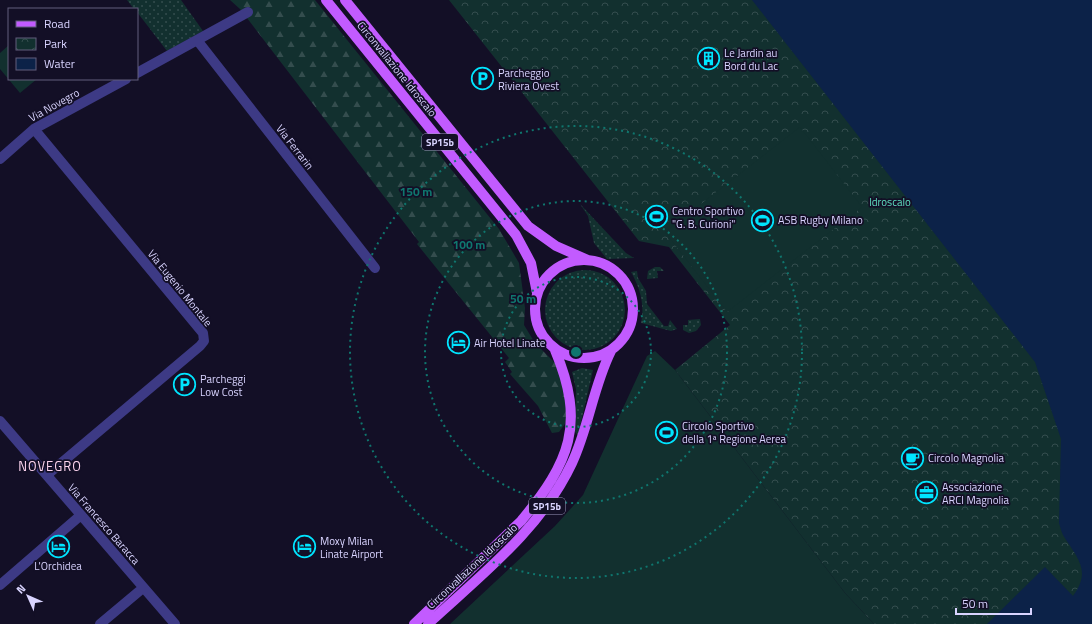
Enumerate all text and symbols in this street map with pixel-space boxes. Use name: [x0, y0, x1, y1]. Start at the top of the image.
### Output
legend: [8, 8, 138, 80]
text: Road: [44, 14, 70, 33]
street label: Circonvallazione Idroscalo: [353, 18, 441, 120]
text: Park: [44, 34, 67, 53]
place label: Le Jardin au Bord du Lac: [724, 45, 778, 74]
building icon: Le Jardin au Bord du Lac: [695, 46, 721, 72]
text: Water: [44, 54, 75, 73]
place label: Parcheggio Riviera Ovest: [498, 65, 559, 94]
parking icon: Parcheggio Riviera Ovest: [469, 66, 495, 92]
street label: Via Novegro: [26, 84, 82, 126]
street label: Via Ferrarin: [272, 121, 318, 173]
road number: SP15b: [422, 134, 458, 150]
text: 150 m: [400, 182, 432, 201]
park label: Idroscalo: [869, 194, 911, 210]
place label: Centro Sportivo "G. B. Curioni": [672, 203, 744, 232]
sports icon: Centro Sportivo "G. B. Curioni": [643, 204, 669, 230]
sports icon: ASB Rugby Milano: [750, 207, 776, 233]
place label: ASB Rugby Milano: [778, 212, 863, 228]
text: 100 m: [453, 235, 485, 254]
street label: Via Eugenio Montale: [144, 246, 216, 330]
text: 50 m: [510, 289, 536, 308]
hotel icon: Air Hotel Linate: [446, 330, 472, 356]
place label: Air Hotel Linate: [474, 335, 546, 351]
centre of rings: [569, 345, 583, 359]
place label: Parcheggi Low Cost: [200, 371, 246, 400]
parking icon: Parcheggi Low Cost: [171, 372, 197, 398]
place label: Circolo Sportivo della 1ª Regione Aerea: [682, 418, 786, 447]
sports icon: Circolo Sportivo della 1ª Regione Aerea: [654, 419, 680, 445]
cafe icon: Circolo Magnolia: [900, 445, 926, 471]
place label: Circolo Magnolia: [928, 450, 1004, 466]
district label: NOVEGRO: [18, 456, 82, 476]
place label: Associazione ARCI Magnolia: [942, 479, 1010, 508]
street label: Via Francesco Baracca: [64, 480, 144, 568]
office icon: Associazione ARCI Magnolia: [914, 480, 940, 506]
road number: SP15b: [529, 498, 565, 514]
street label: Circonvallazione Idroscalo: [423, 520, 521, 612]
hotel icon: L'Orchidea: [45, 533, 71, 559]
place label: Moxy Milan Linate Airport: [320, 533, 383, 562]
hotel icon: Moxy Milan Linate Airport: [291, 534, 317, 560]
place label: L'Orchidea: [34, 558, 82, 574]
north arrow: [8, 576, 48, 616]
text: N: [13, 581, 29, 597]
scale bar: [956, 590, 1031, 616]
text: 50 m: [962, 594, 988, 613]

